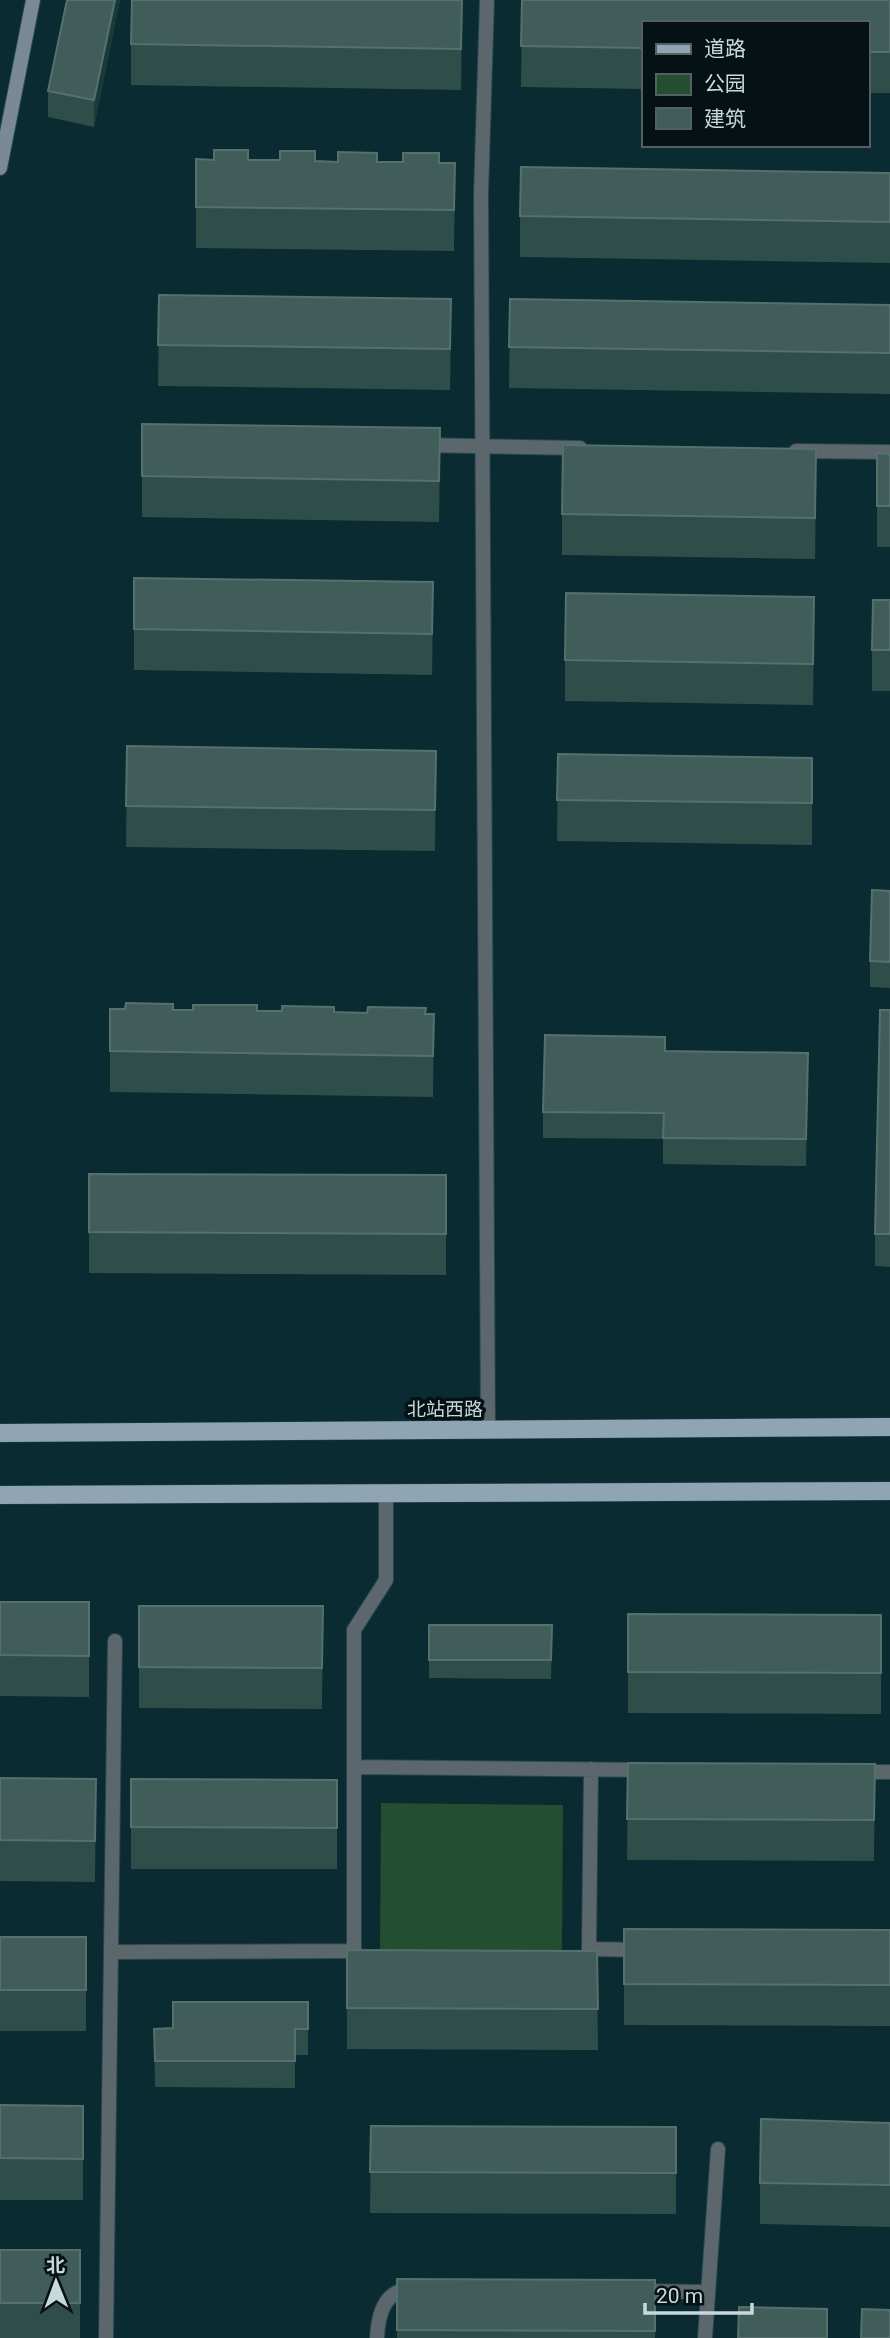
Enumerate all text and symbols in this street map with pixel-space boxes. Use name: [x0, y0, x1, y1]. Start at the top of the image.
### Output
legend: [642, 21, 869, 147]
text: 道路: [704, 37, 746, 61]
text: 公园: [704, 72, 746, 96]
text: 建筑: [704, 107, 746, 131]
street label: 北站西路: [407, 1398, 483, 1421]
north arrow: [21, 2247, 91, 2317]
text: 北: [46, 2254, 65, 2277]
scale bar: [645, 2272, 752, 2316]
text: 20 m: [656, 2284, 703, 2308]

